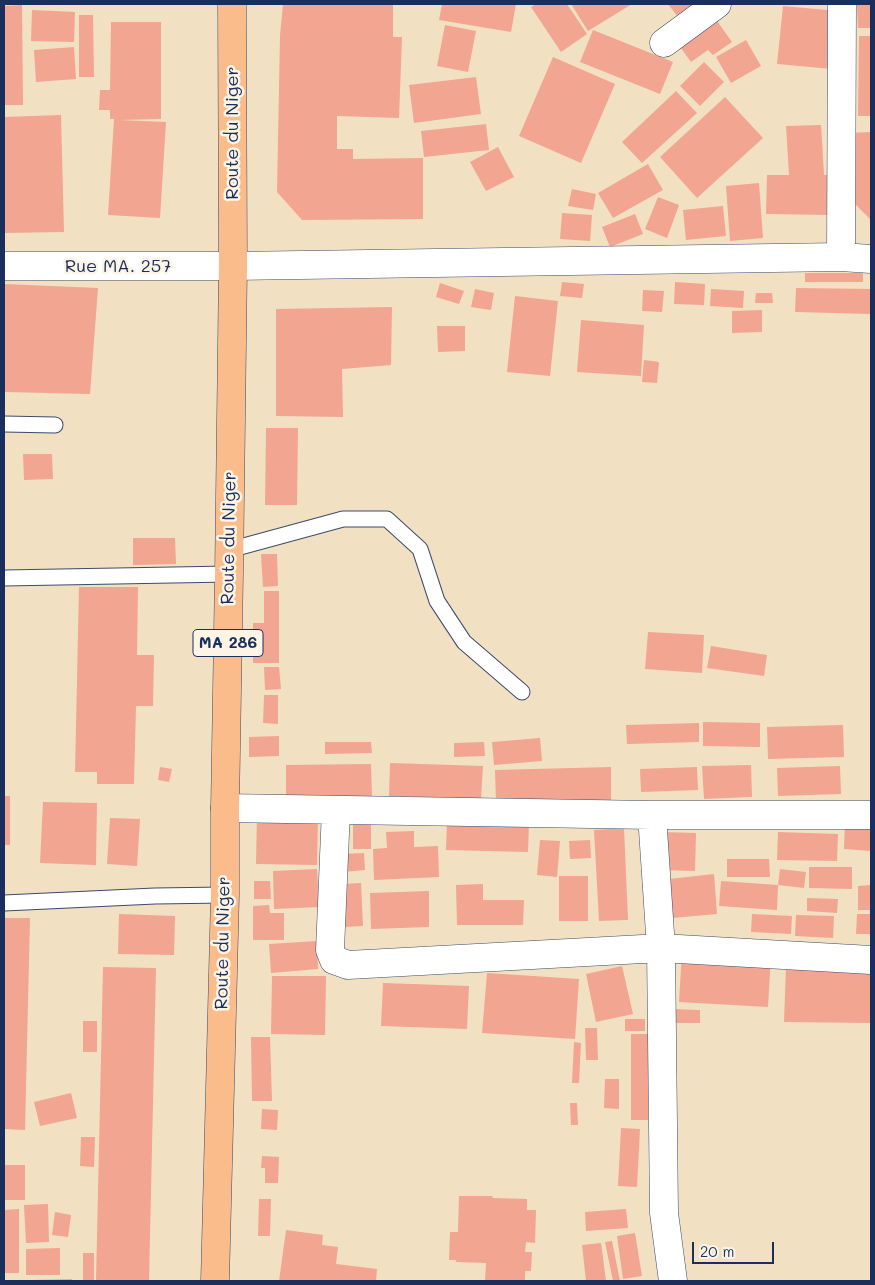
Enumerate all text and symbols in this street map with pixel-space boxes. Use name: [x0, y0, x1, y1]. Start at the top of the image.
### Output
street label: Route du Niger: [221, 66, 243, 200]
street label: Rue MA. 257: [65, 255, 171, 277]
street label: Route du Niger: [217, 471, 241, 605]
road number: MA 286: [193, 630, 263, 656]
street label: Route du Niger: [211, 876, 235, 1010]
scale bar: [695, 1232, 778, 1264]
text: 20 m: [700, 1241, 734, 1261]

